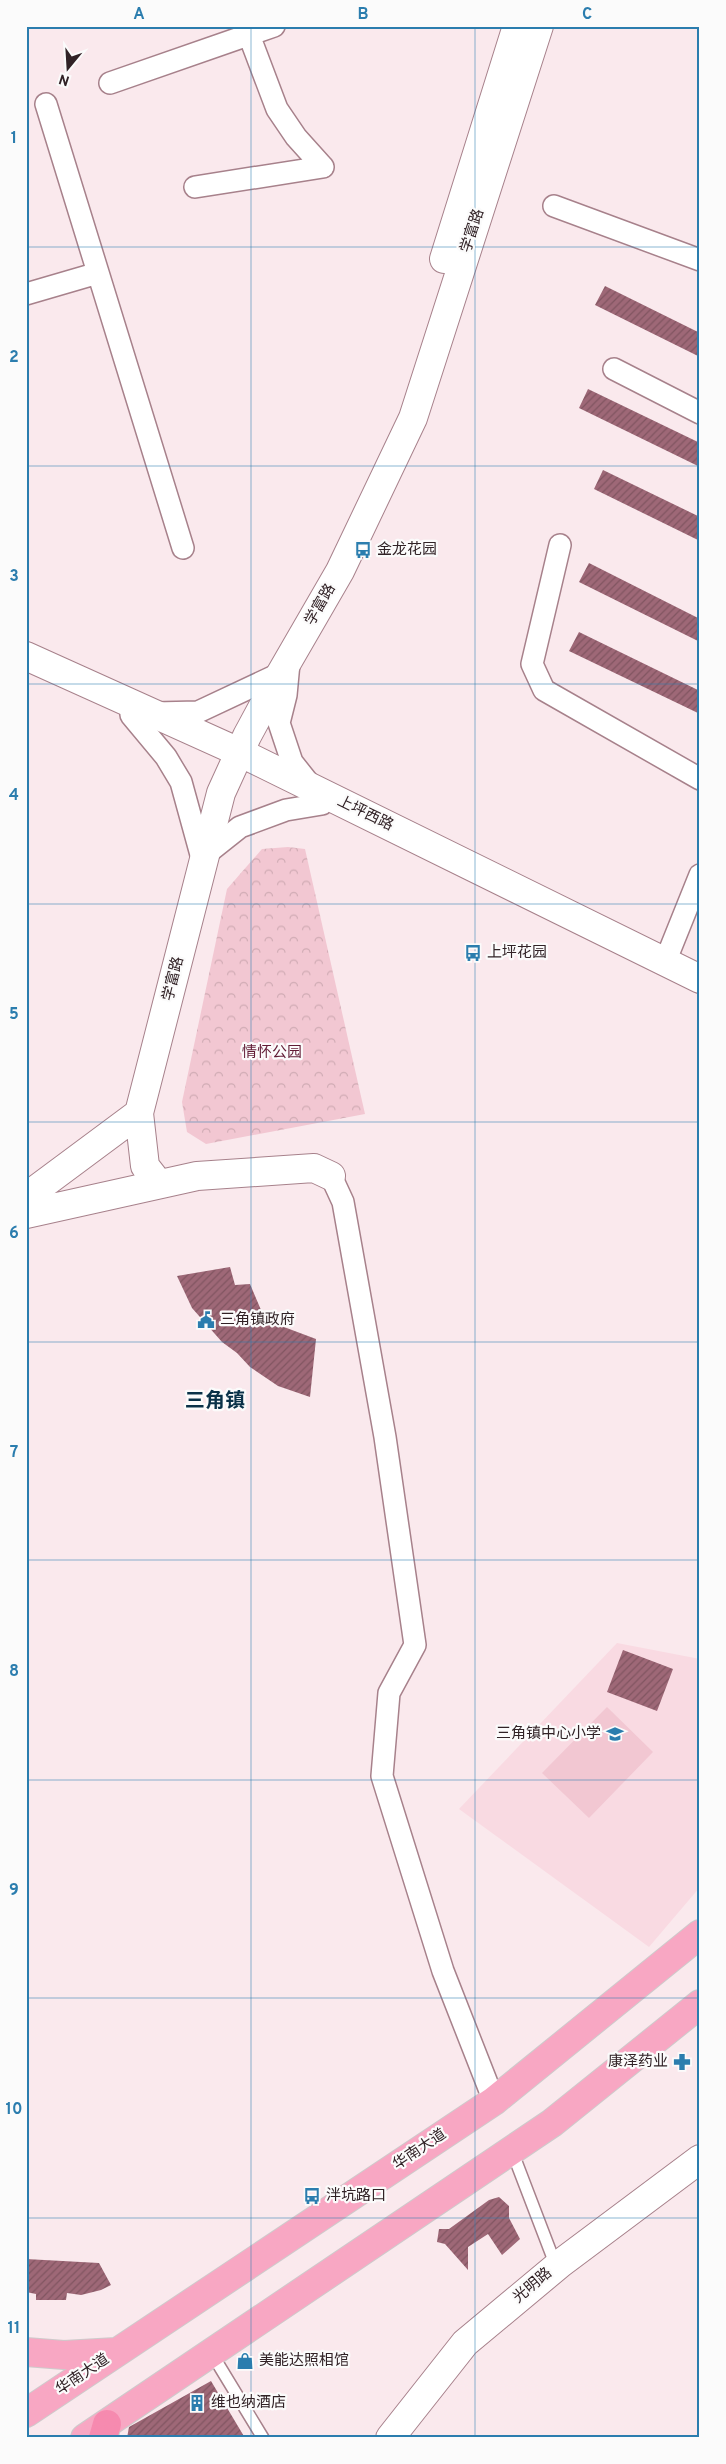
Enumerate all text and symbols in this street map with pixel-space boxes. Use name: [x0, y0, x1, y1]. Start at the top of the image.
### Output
text: A: [133, 5, 145, 25]
text: B: [357, 5, 369, 25]
text: C: [582, 5, 592, 25]
north arrow: [42, 42, 92, 92]
text: N: [57, 69, 72, 89]
text: 1: [11, 129, 17, 149]
street label: 学富路: [457, 207, 489, 255]
text: 2: [9, 348, 19, 368]
bus stop icon: 金龙花园: [353, 540, 373, 560]
place label: 金龙花园: [377, 540, 437, 560]
text: 3: [9, 567, 19, 587]
street label: 学富路: [302, 581, 340, 629]
text: 4: [9, 786, 19, 806]
street label: 上坪西路: [334, 792, 396, 836]
bus stop icon: 上坪花园: [463, 943, 483, 963]
place label: 上坪花园: [487, 944, 547, 963]
street label: 学富路: [159, 955, 189, 1003]
text: 5: [9, 1005, 19, 1025]
park label: 情怀公园: [242, 1044, 302, 1063]
text: 6: [9, 1224, 19, 1244]
public building icon: 三角镇政府: [196, 1310, 216, 1330]
place label: 三角镇政府: [220, 1310, 295, 1330]
district label: 三角镇: [185, 1389, 245, 1415]
text: 7: [10, 1443, 18, 1463]
text: 8: [9, 1662, 19, 1682]
place label: 三角镇中心小学: [496, 1724, 601, 1744]
school or university icon: 三角镇中心小学: [605, 1724, 625, 1744]
text: 9: [9, 1881, 19, 1901]
pharmacy icon: 康泽药业: [672, 2052, 692, 2072]
place label: 康泽药业: [608, 2053, 668, 2072]
text: 10: [6, 2100, 22, 2120]
street label: 华南大道: [389, 2125, 450, 2175]
bus stop icon: 泮坑路口: [302, 2186, 322, 2206]
place label: 泮坑路口: [326, 2186, 386, 2206]
street label: 光明路: [510, 2264, 556, 2308]
text: 11: [8, 2319, 20, 2339]
street label: 华南大道: [52, 2350, 113, 2400]
shop icon: 美能达照相馆: [235, 2351, 255, 2371]
place label: 美能达照相馆: [259, 2351, 349, 2371]
building icon: 维也纳酒店: [187, 2393, 207, 2413]
place label: 维也纳酒店: [211, 2393, 286, 2413]

